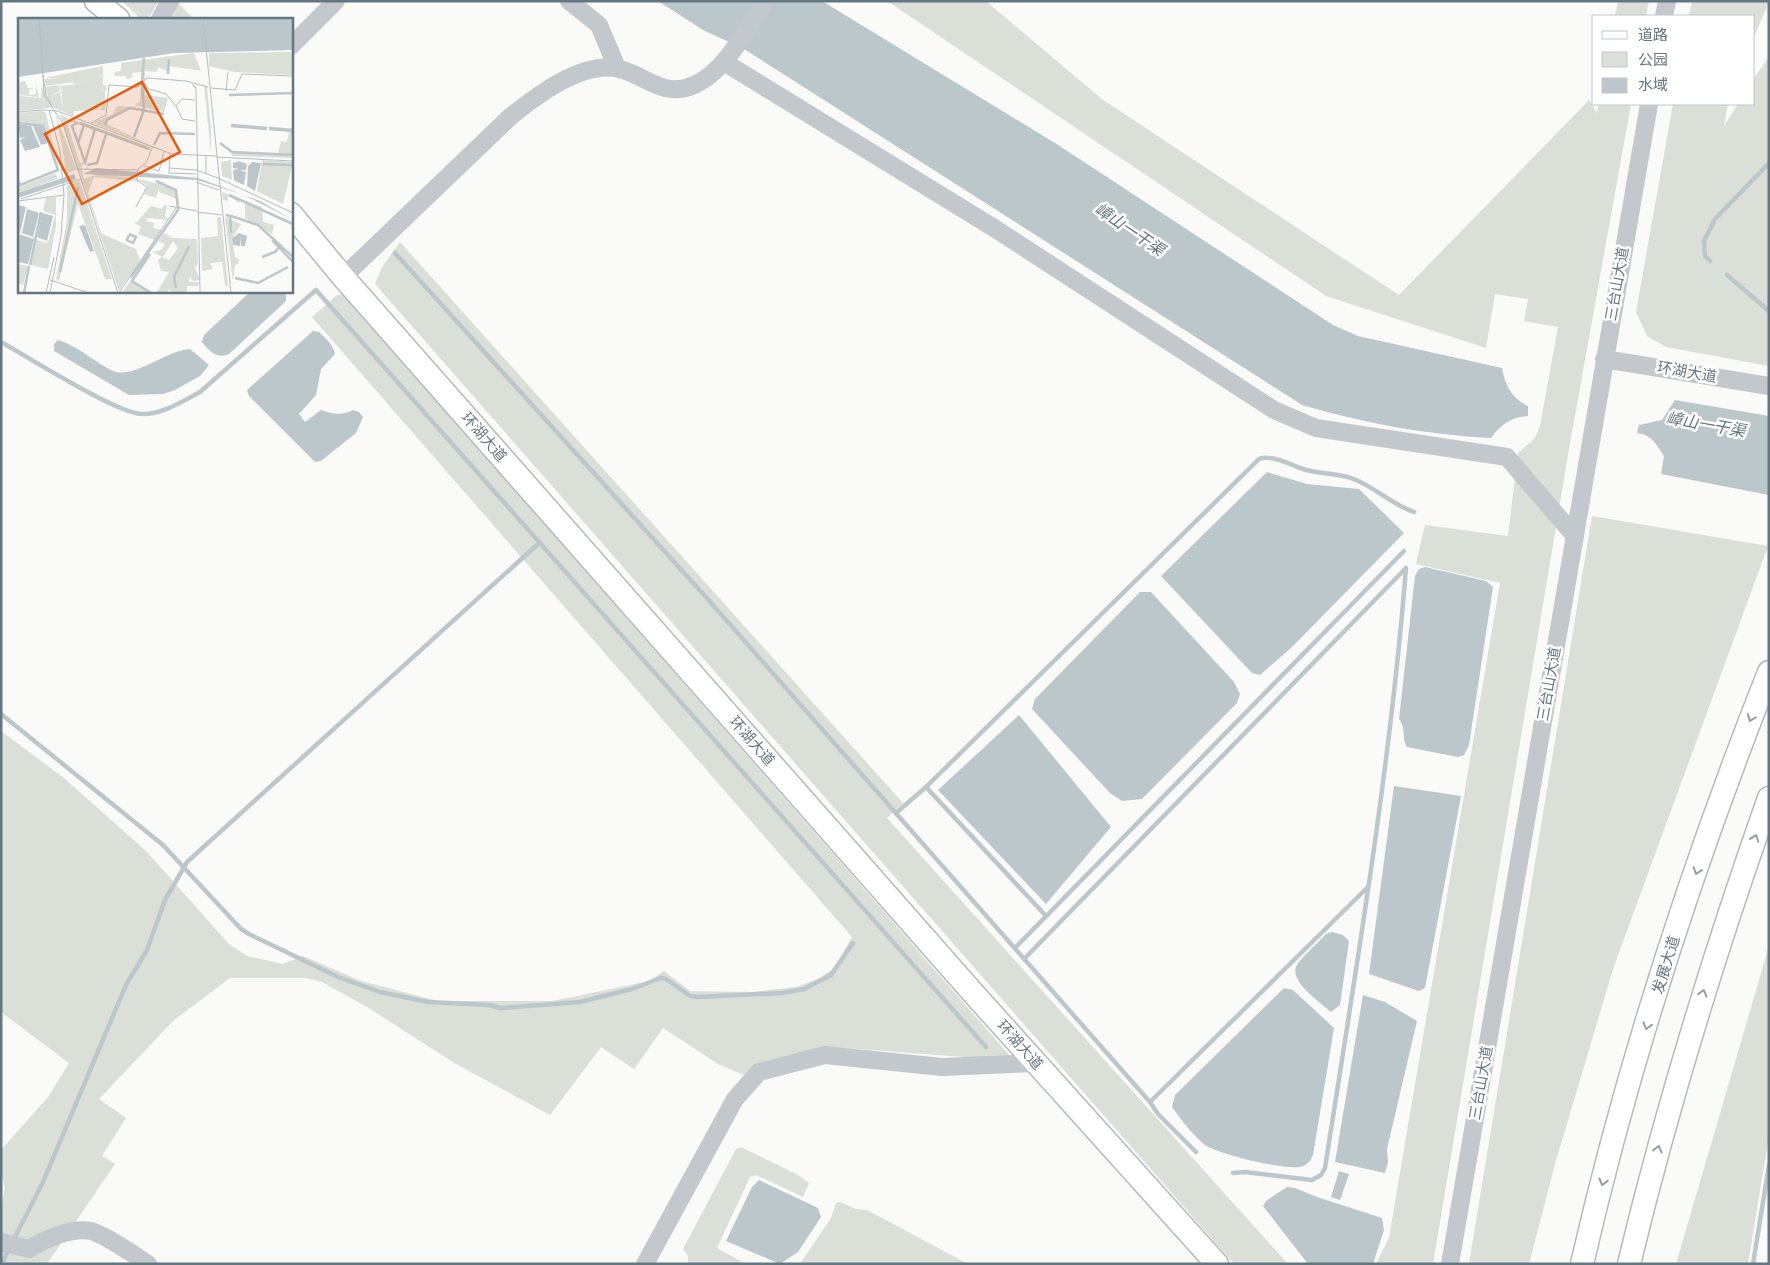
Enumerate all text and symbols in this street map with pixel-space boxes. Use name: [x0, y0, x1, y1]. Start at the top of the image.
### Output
legend: [1592, 15, 1755, 105]
inset map: [18, 18, 292, 292]
text: 道路: [1638, 26, 1668, 44]
text: 公园: [1638, 51, 1668, 69]
text: 水域: [1638, 76, 1668, 94]
water label: 嶂山一干渠: [1091, 199, 1170, 261]
street label: 三台山大道: [1602, 245, 1632, 323]
street label: 环湖大道: [1656, 358, 1718, 386]
street label: 环湖大道: [458, 408, 510, 466]
water label: 嶂山一干渠: [1665, 408, 1749, 441]
street label: 三台山大道: [1534, 645, 1564, 723]
street label: 环湖大道: [726, 712, 778, 770]
one-way arrow: [1747, 713, 1757, 722]
one-way arrow: [1749, 835, 1759, 843]
one-way arrow: [1693, 866, 1703, 875]
street label: 发展大道: [1649, 934, 1683, 996]
one-way arrow: [1698, 989, 1708, 997]
street label: 环湖大道: [993, 1017, 1047, 1073]
one-way arrow: [1642, 1021, 1652, 1029]
street label: 三台山大道: [1466, 1044, 1496, 1122]
one-way arrow: [1652, 1144, 1663, 1153]
one-way arrow: [1598, 1177, 1608, 1185]

